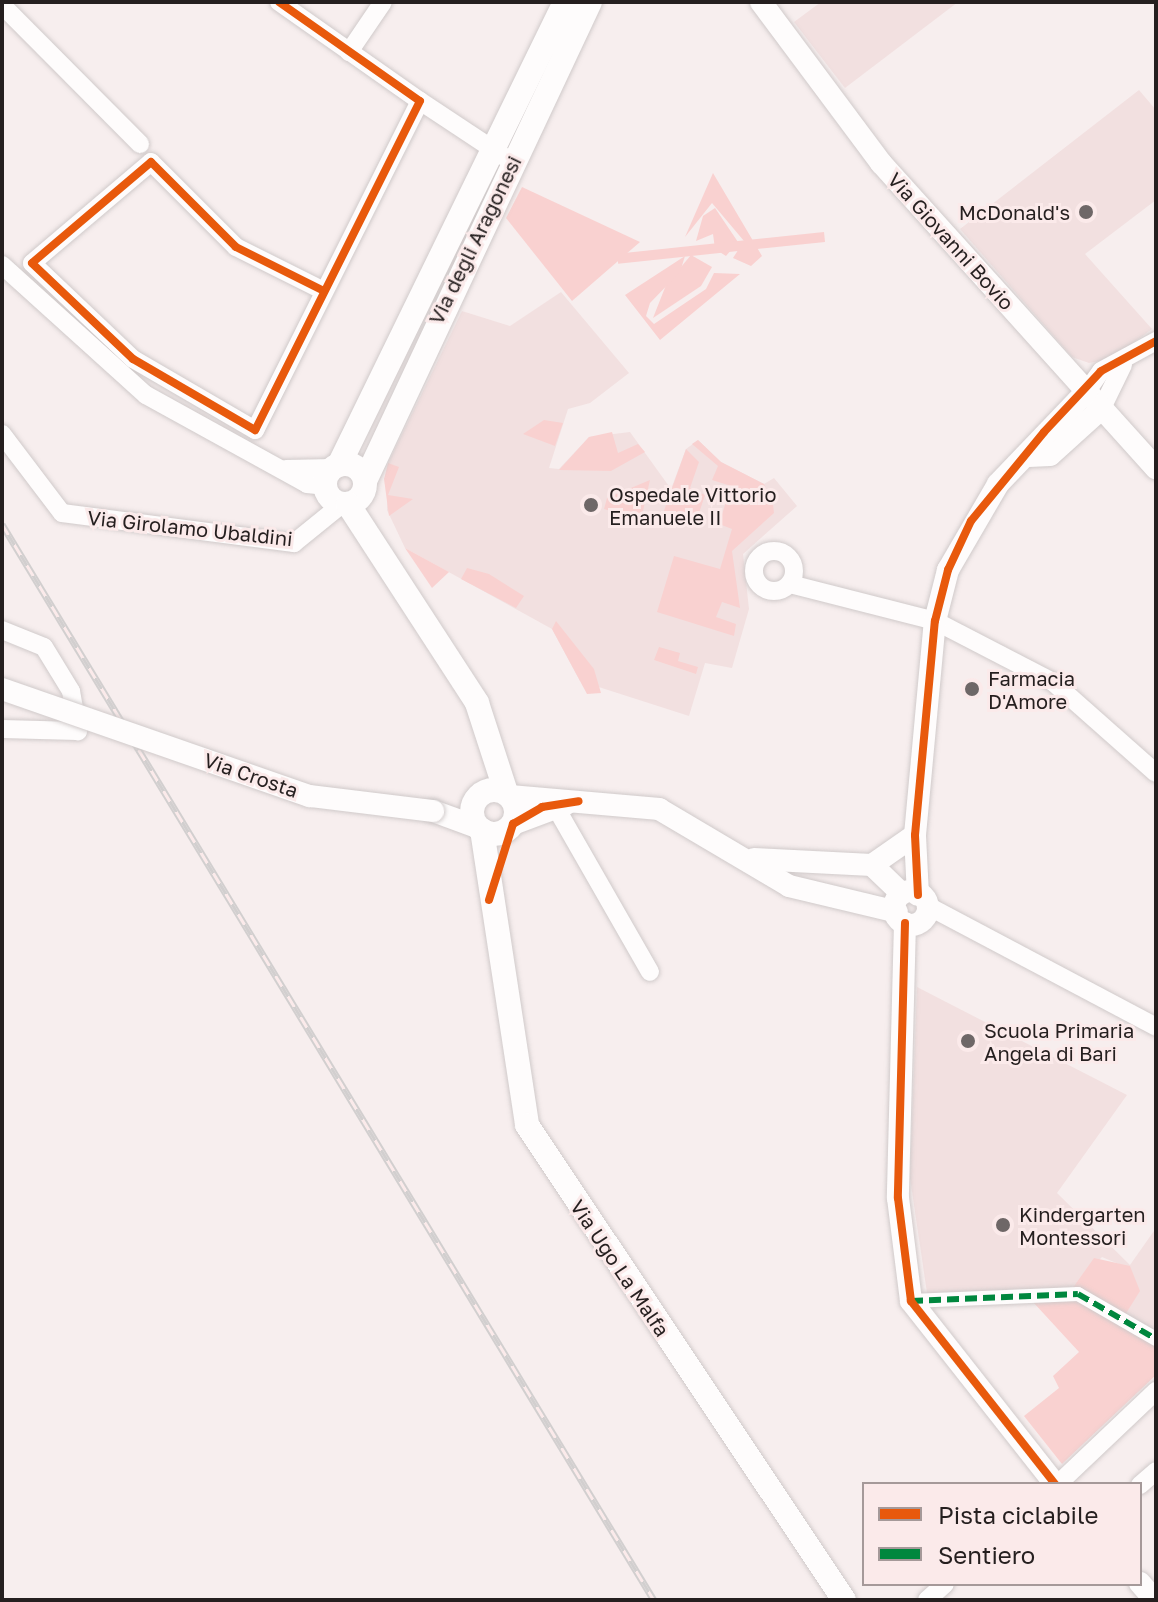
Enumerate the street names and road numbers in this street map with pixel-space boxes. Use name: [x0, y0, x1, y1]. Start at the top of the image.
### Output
street label: Via degli Aragonesi: [424, 152, 526, 328]
street label: Via Giovanni Bovio: [883, 167, 1019, 315]
street label: Via Girolamo Ubaldini: [86, 505, 294, 551]
street label: Via Crosta: [201, 748, 301, 802]
street label: Via Ugo La Malfa: [565, 1195, 675, 1341]

